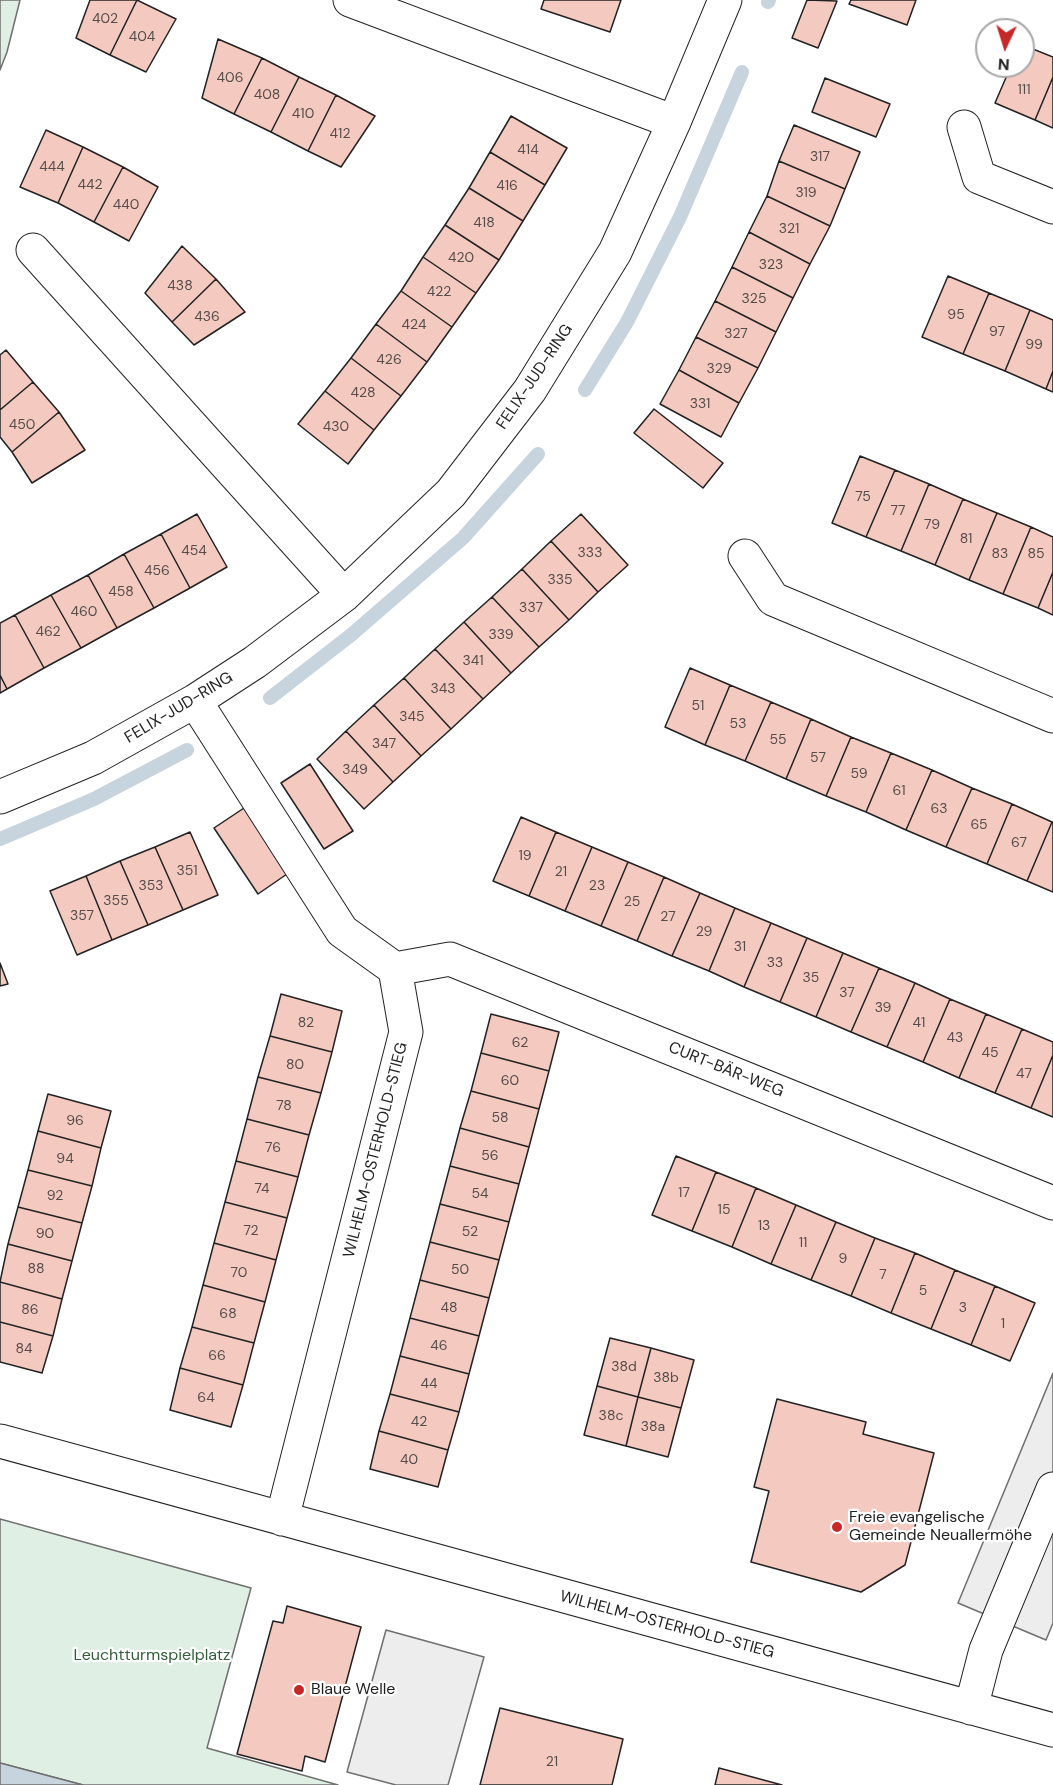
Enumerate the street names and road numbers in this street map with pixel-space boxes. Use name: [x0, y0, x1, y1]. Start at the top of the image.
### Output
street label: FELIX-JUD-RING: [493, 321, 577, 433]
street label: FELIX-JUD-RING: [121, 668, 237, 748]
street label: CURT-BÄR-WEG: [666, 1038, 786, 1102]
street label: WILHELM-OSTERHOLD-STIEG: [340, 1040, 412, 1260]
street label: WILHELM-OSTERHOLD-STIEG: [558, 1587, 776, 1663]

